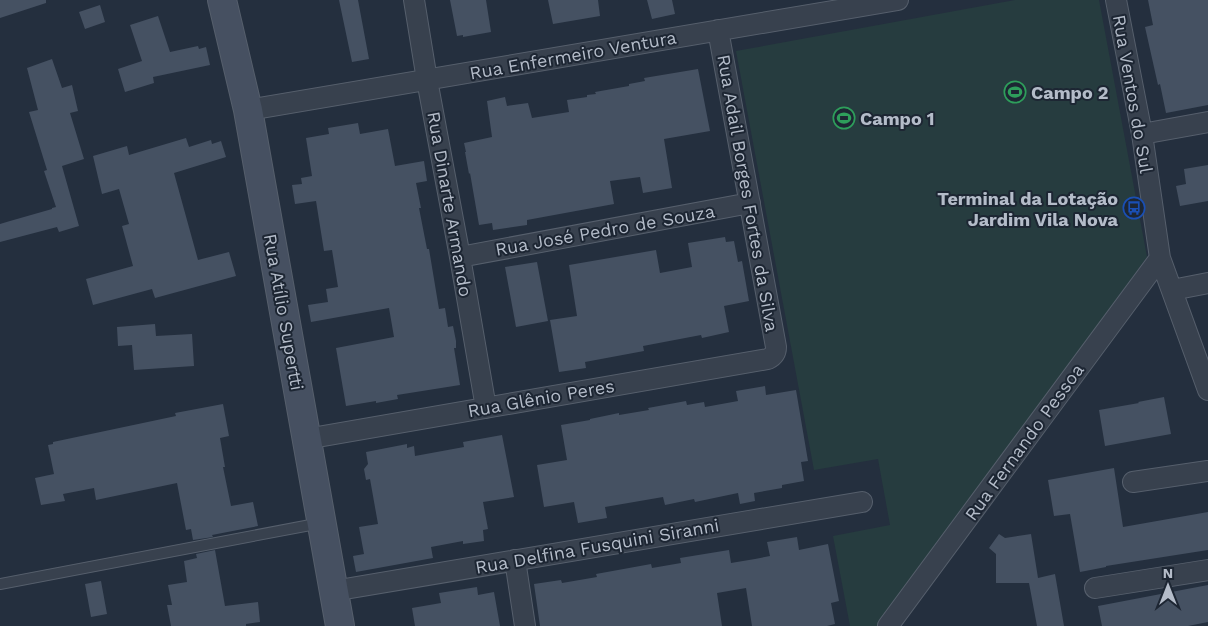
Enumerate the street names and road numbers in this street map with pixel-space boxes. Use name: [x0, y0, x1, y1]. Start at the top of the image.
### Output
street label: Rua Ventos do Sul: [1109, 13, 1157, 175]
street label: Rua Enfermeiro Ventura: [468, 26, 678, 84]
street label: Rua Adail Borges Fortes da Silva: [713, 53, 783, 333]
street label: Rua Dinarte Armando: [423, 110, 477, 298]
street label: Rua José Pedro de Souza: [493, 200, 717, 260]
street label: Rua Atílio Supertti: [260, 232, 308, 392]
street label: Rua Fernando Pessoa: [960, 360, 1088, 524]
street label: Rua Glênio Peres: [466, 375, 616, 421]
street label: Rua Delfina Fusquini Siranni: [473, 514, 721, 578]

